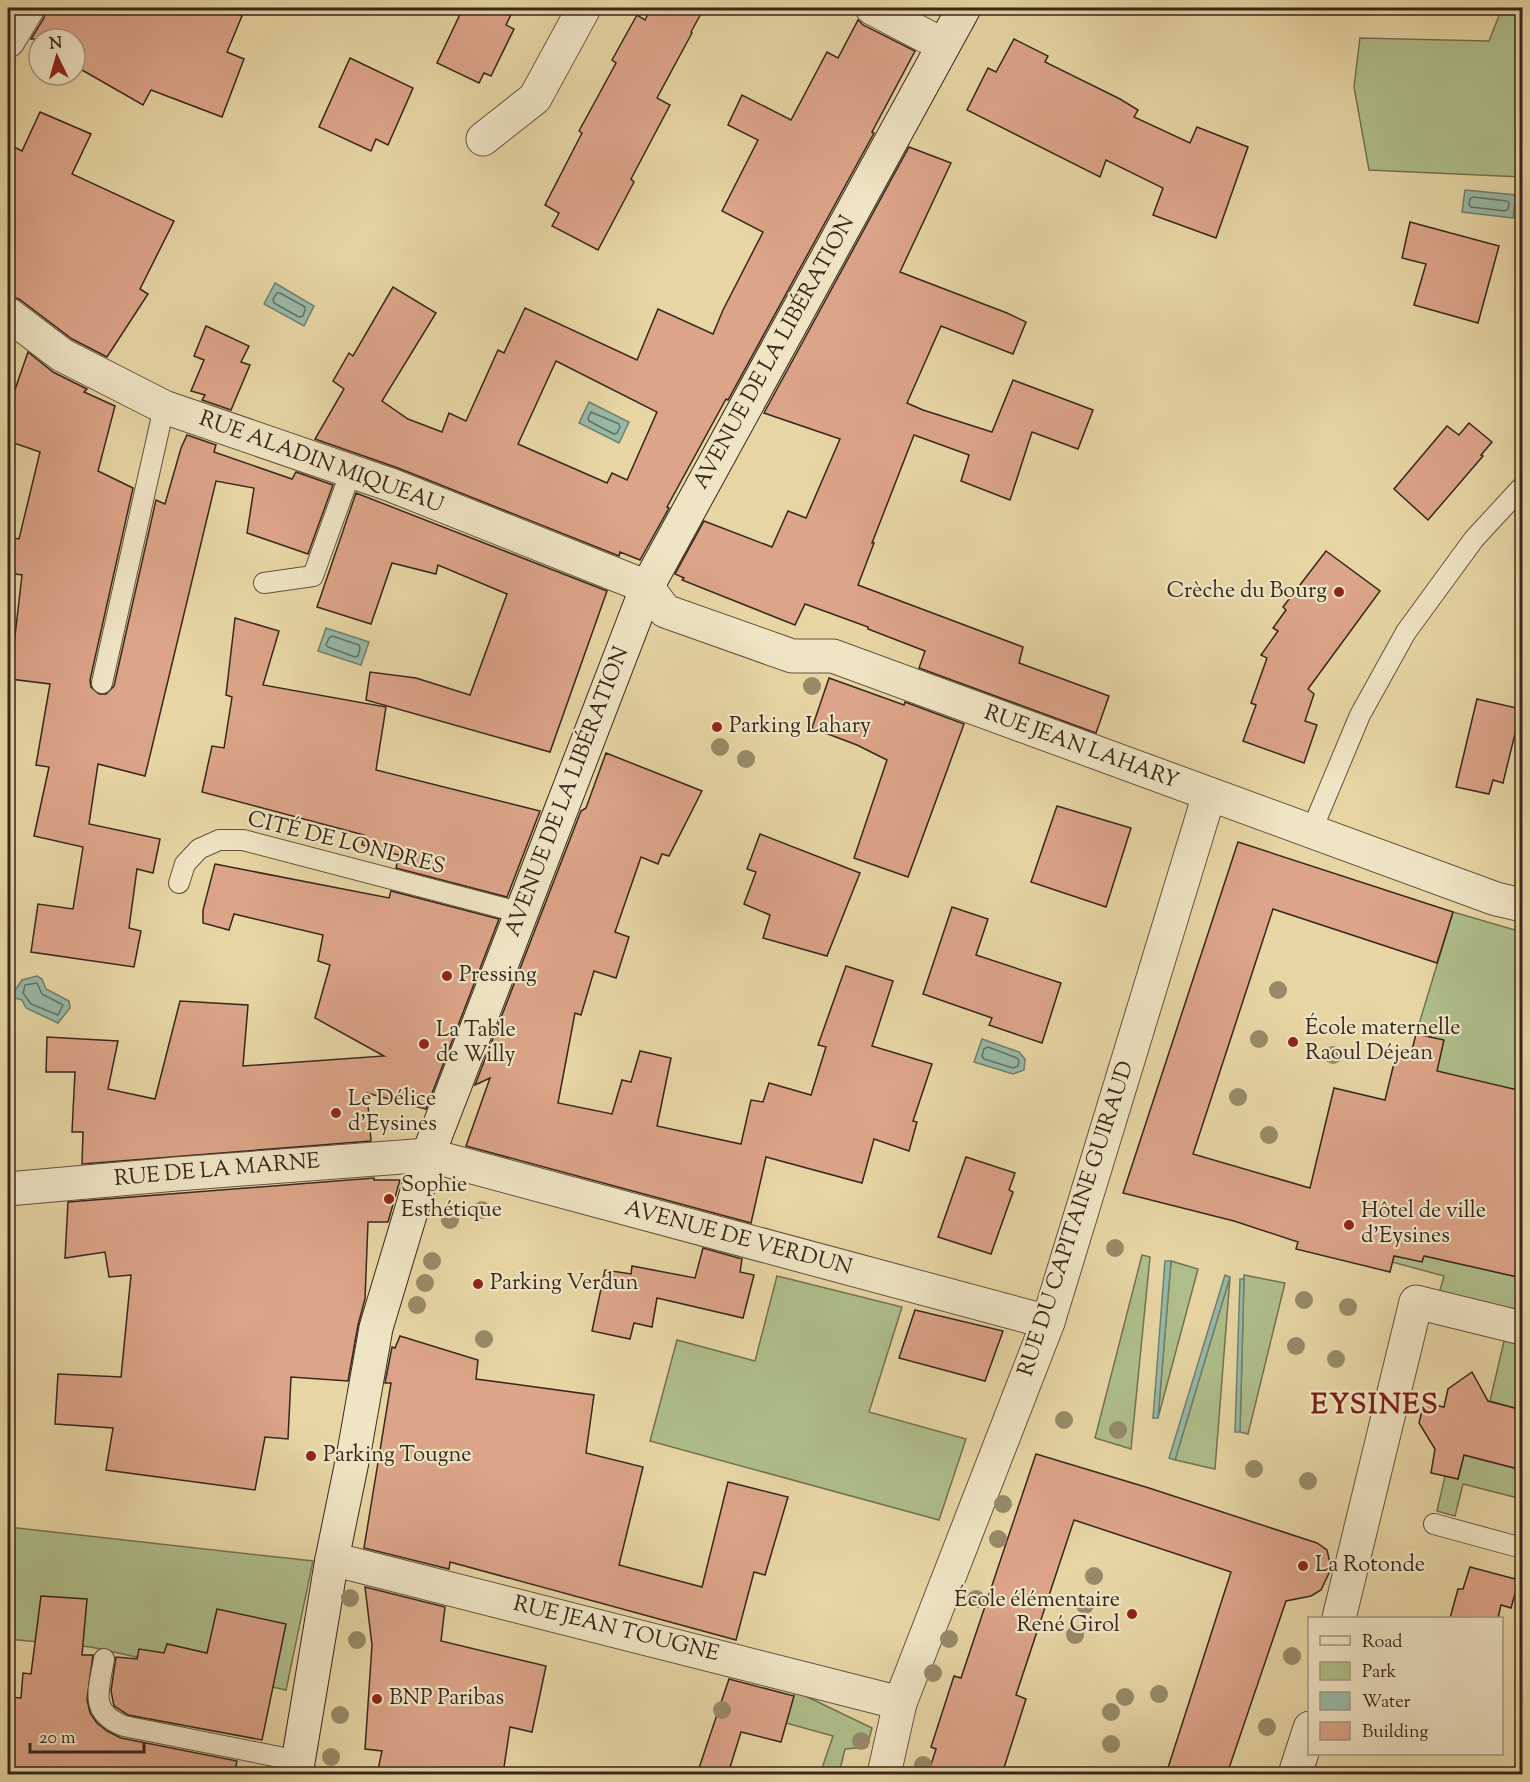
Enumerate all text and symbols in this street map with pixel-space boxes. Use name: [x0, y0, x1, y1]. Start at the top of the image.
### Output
north arrow: [27, 27, 87, 87]
text: N: [49, 33, 63, 57]
street label: AVENUE DE LA LIBÉRATION: [685, 210, 864, 496]
street label: RUE ALADIN MIQUEAU: [194, 404, 448, 522]
place label: Crèche du Bourg: [1166, 576, 1327, 608]
marker: Crèche du Bourg: [1332, 585, 1346, 599]
street label: AVENUE DE LA LIBÉRATION: [497, 642, 638, 942]
street label: RUE JEAN LAHARY: [979, 698, 1183, 798]
place label: Parking Lahary: [729, 711, 871, 743]
marker: Parking Lahary: [710, 720, 724, 734]
street label: CITÉ DE LONDRES: [244, 803, 448, 884]
place label: Pressing: [459, 960, 537, 992]
marker: Pressing: [440, 969, 454, 983]
place label: École maternelle Raoul Déjean: [1305, 1012, 1460, 1070]
place label: La Table de Willy: [436, 1015, 516, 1072]
marker: École maternelle Raoul Déjean: [1286, 1035, 1300, 1049]
marker: La Table de Willy: [417, 1037, 431, 1051]
street label: RUE DU CAPITAINE GUIRAUD: [1011, 1057, 1143, 1381]
place label: Le Délice d'Eysines: [348, 1084, 437, 1141]
marker: Le Délice d'Eysines: [329, 1106, 343, 1120]
street label: RUE DE LA MARNE: [113, 1146, 321, 1196]
place label: Sophie Esthétique: [401, 1170, 502, 1227]
marker: Sophie Esthétique: [382, 1192, 396, 1206]
street label: AVENUE DE VERDUN: [621, 1193, 855, 1285]
place label: Hôtel de ville d'Eysines: [1361, 1196, 1486, 1253]
marker: Hôtel de ville d'Eysines: [1342, 1218, 1356, 1232]
place label: Parking Verdun: [490, 1268, 639, 1300]
marker: Parking Verdun: [471, 1277, 485, 1291]
district label: EYSINES: [1311, 1386, 1439, 1426]
place label: Parking Tougne: [323, 1440, 472, 1472]
marker: Parking Tougne: [304, 1449, 318, 1463]
place label: La Rotonde: [1315, 1550, 1425, 1582]
marker: La Rotonde: [1296, 1559, 1310, 1573]
place label: École élémentaire René Girol: [954, 1584, 1120, 1642]
street label: RUE JEAN TOUGNE: [510, 1589, 722, 1671]
marker: École élémentaire René Girol: [1125, 1607, 1139, 1621]
legend: [1308, 1617, 1503, 1755]
text: Road: [1362, 1630, 1402, 1656]
text: Park: [1362, 1660, 1397, 1686]
place label: BNP Paribas: [389, 1683, 504, 1715]
text: Water: [1362, 1690, 1411, 1716]
marker: BNP Paribas: [370, 1692, 384, 1706]
scale bar: [30, 1716, 144, 1754]
text: Building: [1362, 1720, 1428, 1746]
text: 20 m: [39, 1726, 76, 1752]

